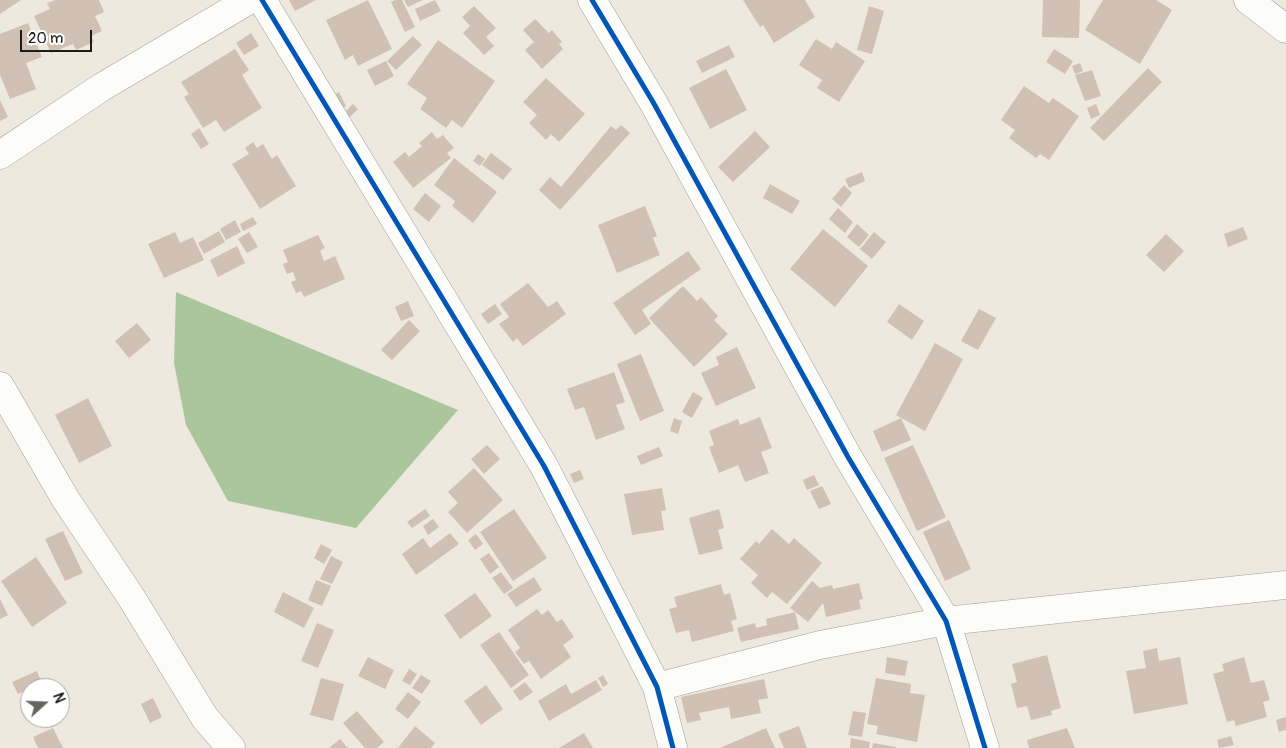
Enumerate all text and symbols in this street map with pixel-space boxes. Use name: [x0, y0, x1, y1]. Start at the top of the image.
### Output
scale bar: [22, 20, 95, 52]
text: 20 m: [28, 29, 63, 48]
north arrow: [20, 678, 70, 728]
text: N: [49, 691, 68, 705]

